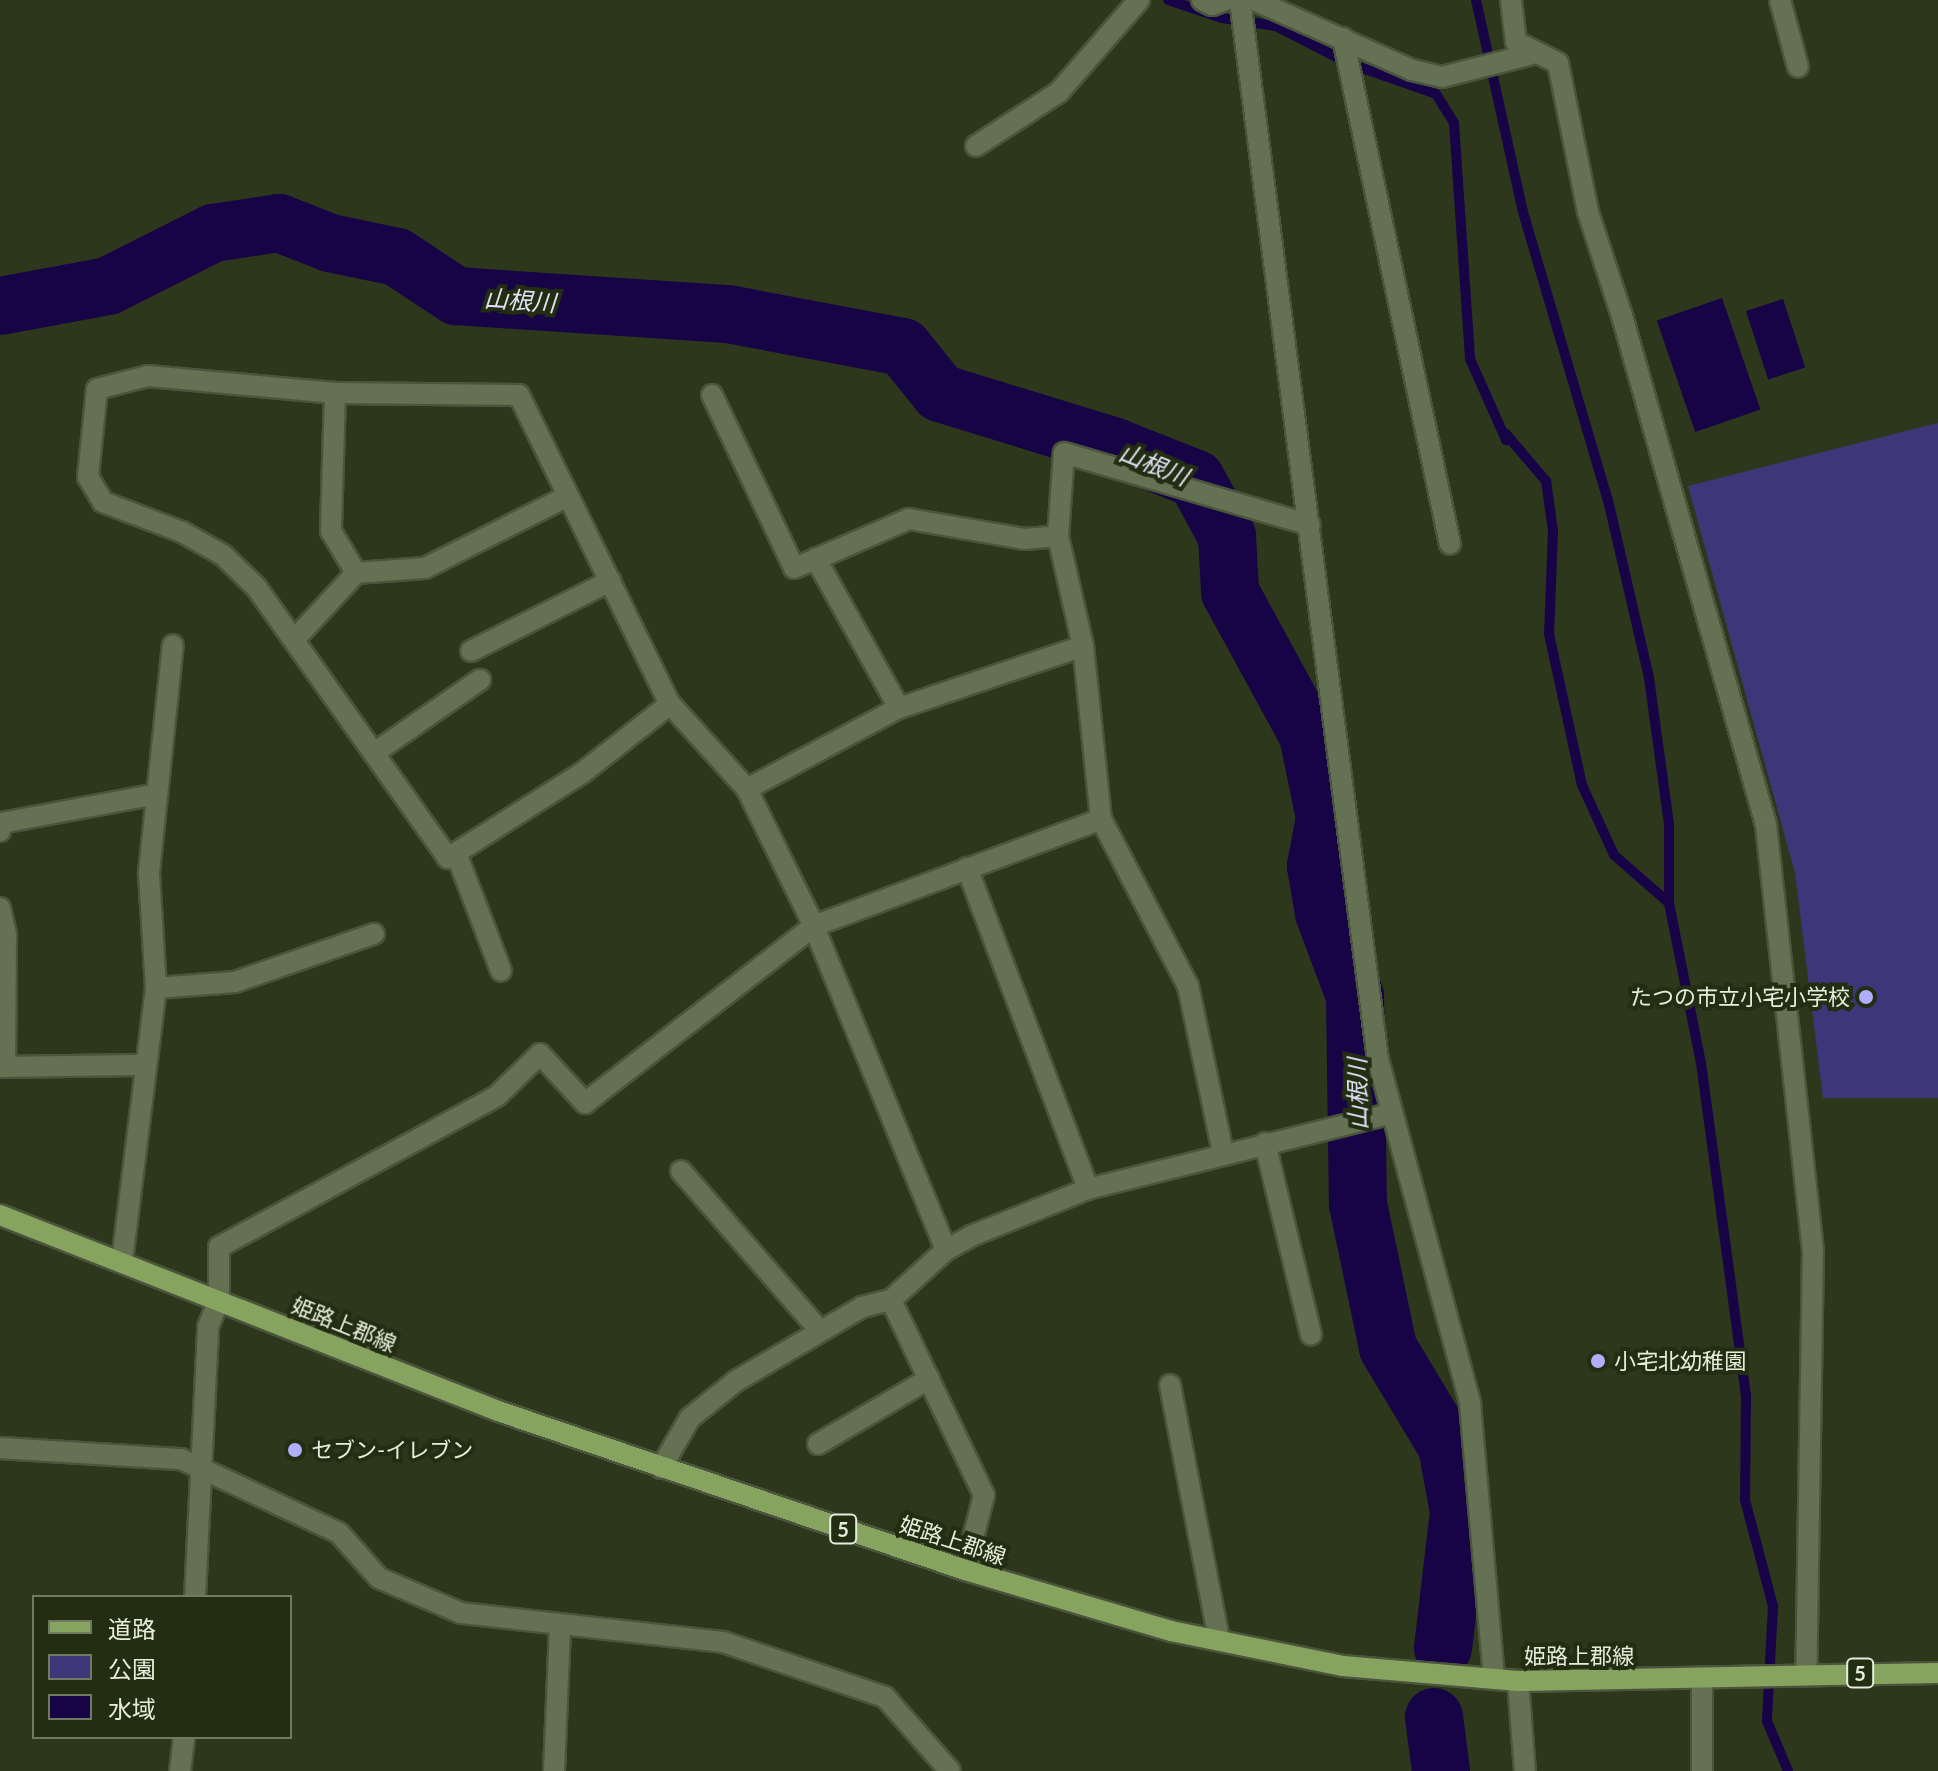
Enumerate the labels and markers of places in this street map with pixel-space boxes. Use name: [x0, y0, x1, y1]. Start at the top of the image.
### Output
place label: たつの市立小宅小学校: [1630, 984, 1850, 1010]
marker: たつの市立小宅小学校: [1857, 988, 1875, 1006]
place label: 小宅北幼稚園: [1614, 1348, 1746, 1374]
marker: 小宅北幼稚園: [1589, 1352, 1607, 1370]
place label: セブン-イレブン: [311, 1437, 473, 1463]
marker: セブン-イレブン: [286, 1441, 304, 1459]

